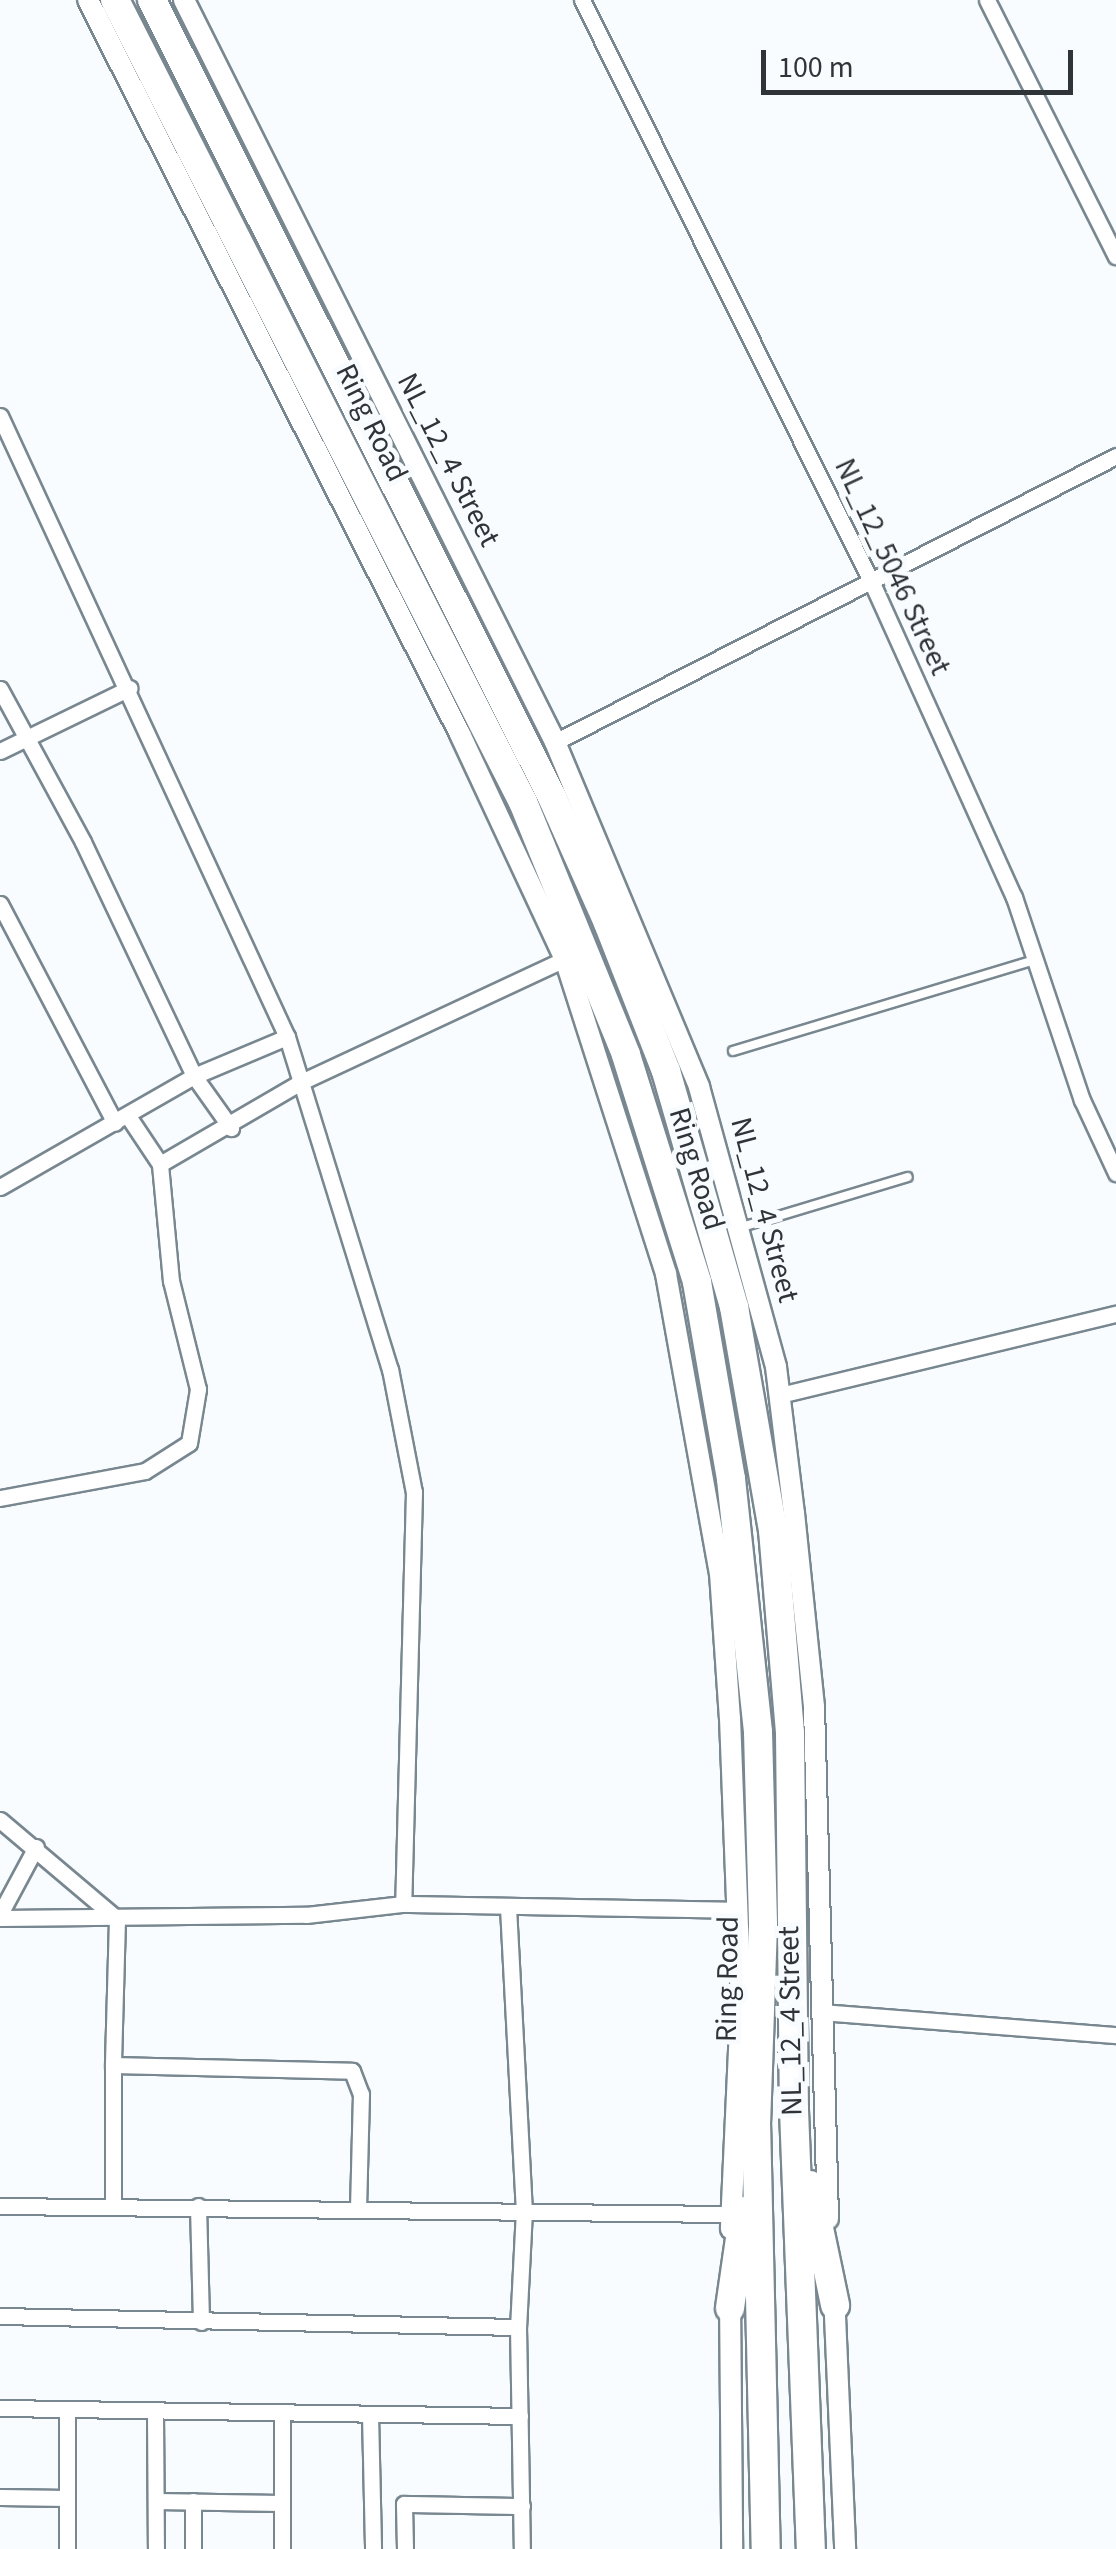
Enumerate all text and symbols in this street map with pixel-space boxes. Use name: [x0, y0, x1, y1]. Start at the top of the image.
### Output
scale bar: [766, 30, 1078, 92]
text: 100 m: [778, 46, 854, 89]
street label: Ring Road: [327, 358, 415, 488]
street label: NL_12_4 Street: [389, 367, 507, 553]
street label: NL_12_5046 Street: [826, 453, 958, 681]
street label: Ring Road: [660, 1103, 732, 1235]
street label: NL_12_4 Street: [722, 1114, 806, 1306]
street label: Ring Road: [709, 1916, 747, 2042]
street label: NL_12_4 Street: [771, 1926, 811, 2116]

